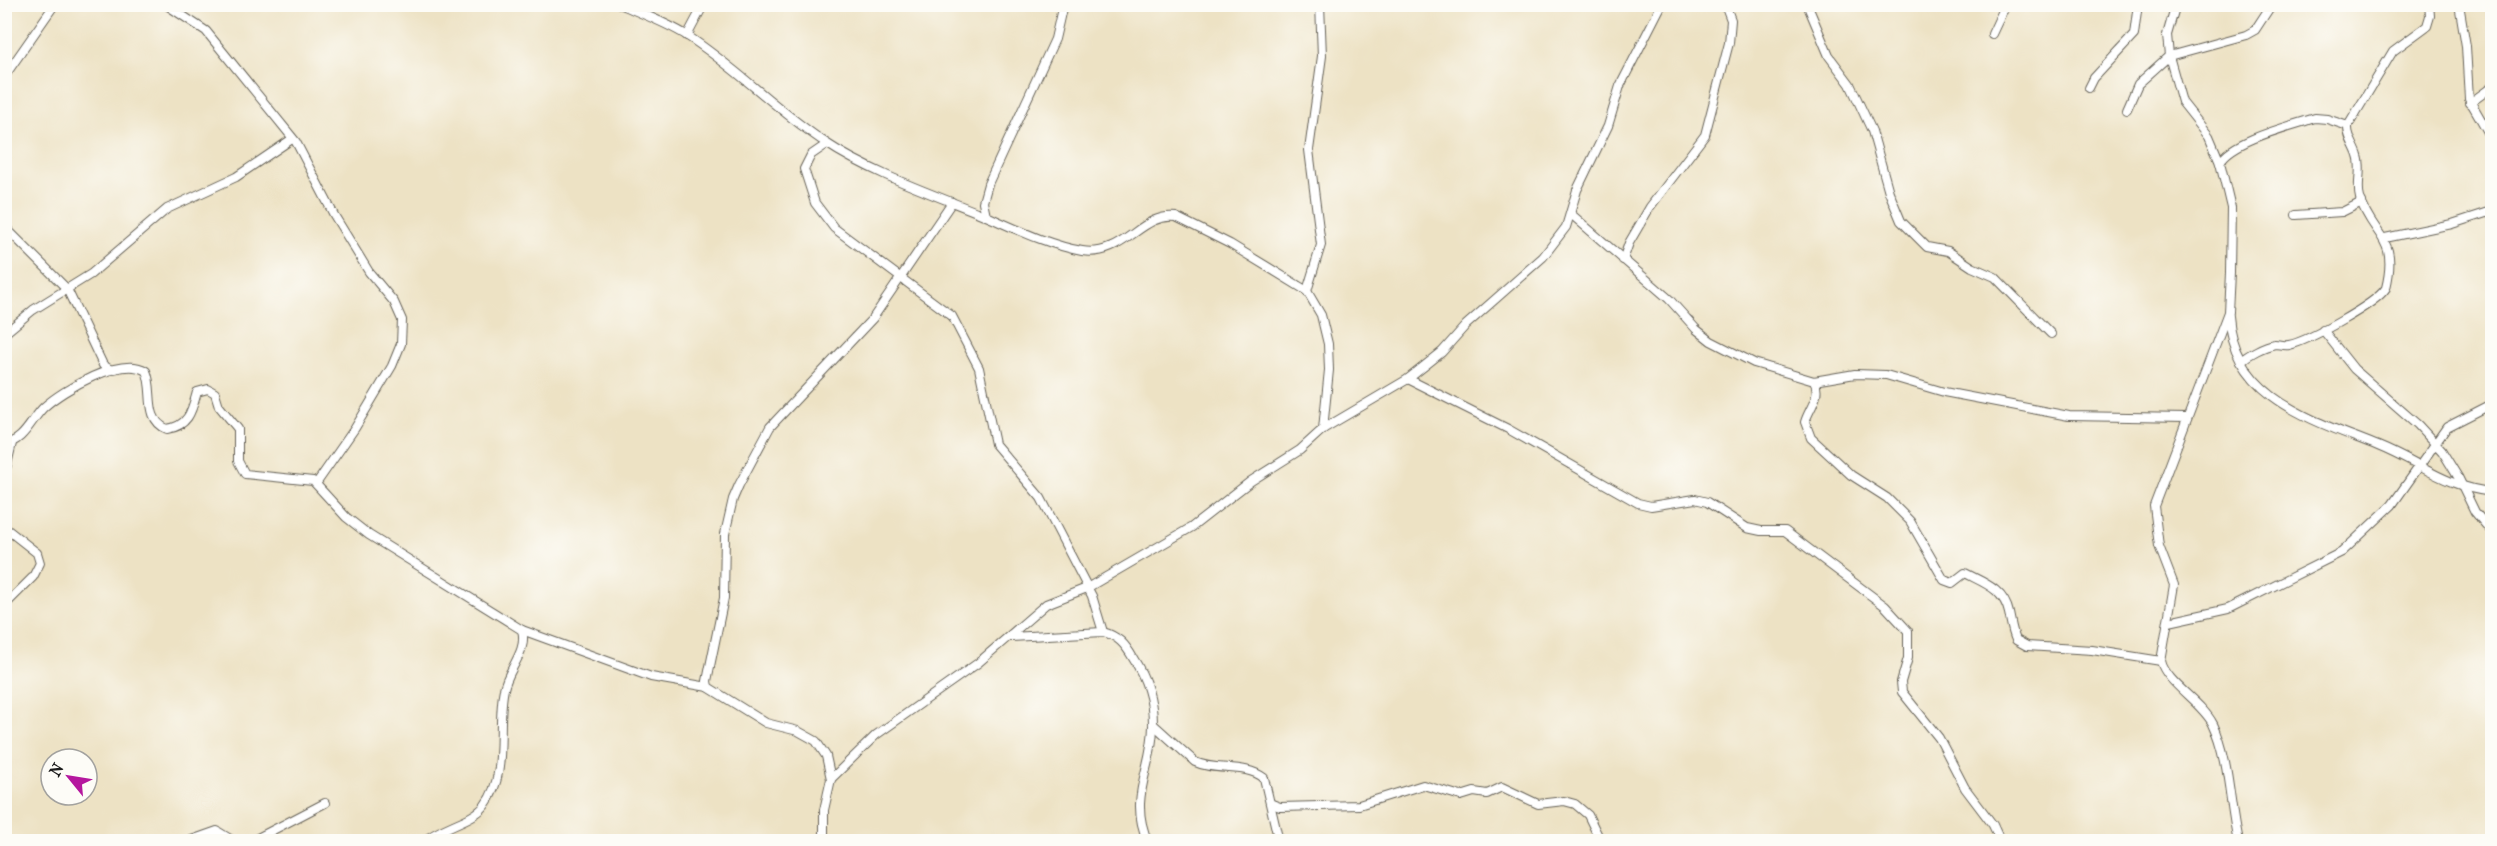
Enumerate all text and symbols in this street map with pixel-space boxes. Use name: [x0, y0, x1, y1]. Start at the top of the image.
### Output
north arrow: [39, 747, 99, 807]
text: N: [45, 759, 68, 780]

